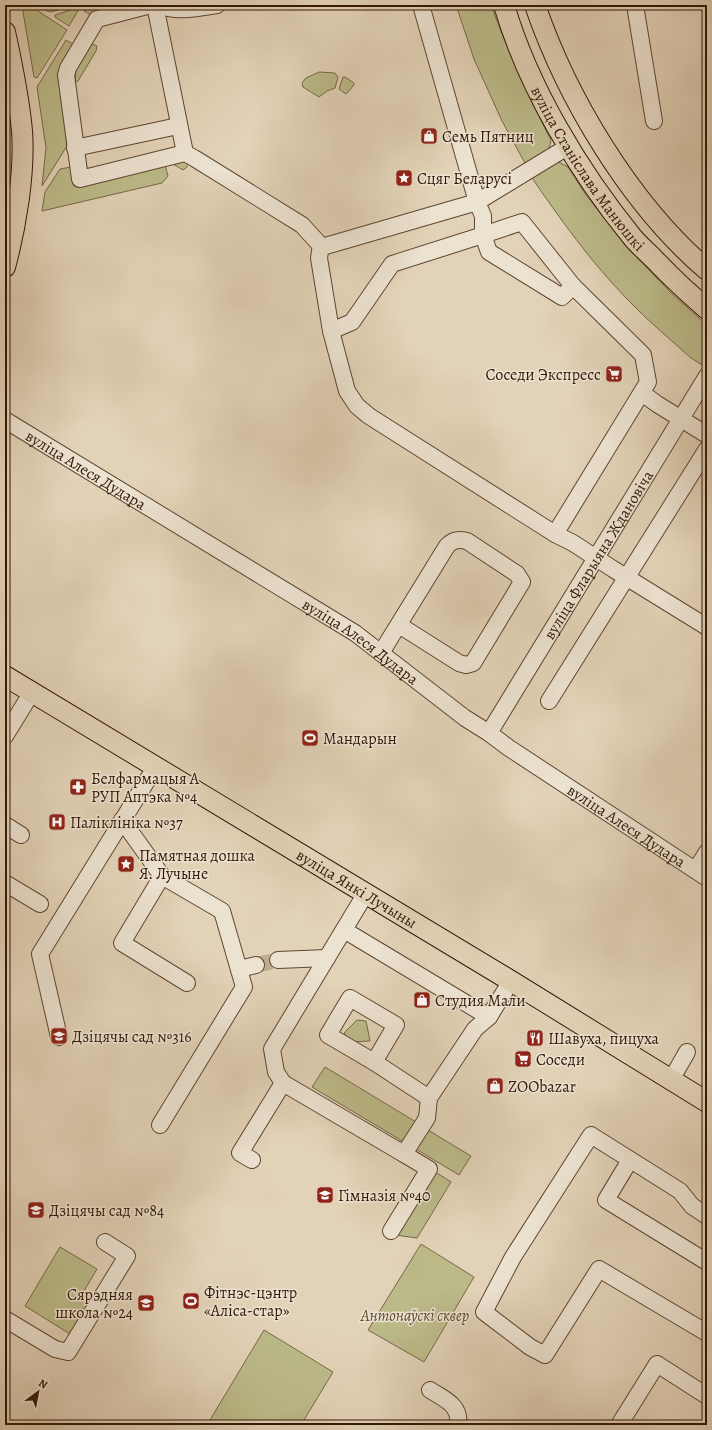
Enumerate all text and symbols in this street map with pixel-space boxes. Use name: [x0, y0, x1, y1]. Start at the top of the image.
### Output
street label: вуліца Станіслава Манюшкі: [525, 83, 649, 256]
shop icon: Семь Пятниц: [419, 126, 439, 146]
place label: Семь Пятниц: [442, 126, 534, 148]
place icon: Сцяг Беларусі: [394, 168, 414, 188]
place label: Сцяг Беларусі: [417, 168, 512, 190]
place label: Соседи Экспресс: [486, 364, 601, 386]
supermarket icon: Соседи Экспресс: [604, 364, 624, 384]
street label: вуліца Алеся Дудара: [21, 425, 151, 516]
street label: вуліца Фларыяна Ждановіча: [539, 466, 659, 644]
street label: вуліца Алеся Дудара: [298, 594, 423, 691]
sports icon: Мандарын: [300, 728, 320, 748]
place label: Мандарын: [323, 728, 397, 750]
place label: Белфармацыя А РУП Аптэка №4: [91, 768, 200, 808]
pharmacy icon: Белфармацыя А РУП Аптэка №4: [68, 777, 88, 797]
street label: вуліца Алеся Дудара: [563, 779, 690, 873]
hospital icon: Паліклініка №37: [47, 812, 67, 832]
place label: Паліклініка №37: [70, 812, 183, 834]
street label: вуліца Янкі Лучыны: [292, 844, 421, 934]
place label: Памятная дошка Я. Лучыне: [139, 845, 256, 885]
place icon: Памятная дошка Я. Лучыне: [116, 854, 136, 874]
shop icon: Студия Мали: [412, 990, 432, 1010]
place label: Студия Мали: [435, 990, 526, 1012]
school or university icon: Дзіцячы сад №316: [49, 1026, 69, 1046]
place label: Дзіцячы сад №316: [72, 1026, 192, 1048]
restaurant icon: Шавуха, пицуха: [525, 1028, 545, 1048]
place label: Шавуха, пицуха: [548, 1028, 660, 1050]
supermarket icon: Соседи: [513, 1049, 533, 1069]
place label: Соседи: [536, 1049, 585, 1071]
shop icon: ZOObazar: [485, 1076, 505, 1096]
place label: ZOObazar: [508, 1076, 576, 1098]
school or university icon: Гімназія №40: [315, 1185, 335, 1205]
place label: Гімназія №40: [338, 1185, 430, 1207]
school or university icon: Дзіцячы сад №84: [26, 1200, 46, 1220]
place label: Дзіцячы сад №84: [49, 1200, 164, 1222]
place label: Фітнэс-цэнтр «Аліса-стар»: [204, 1282, 297, 1322]
place label: Сярэдняя школа №24: [55, 1284, 133, 1324]
sports icon: Фітнэс-цэнтр «Аліса-стар»: [181, 1291, 201, 1311]
school or university icon: Сярэдняя школа №24: [136, 1293, 156, 1313]
park label: Антонаўскі сквер: [360, 1305, 469, 1327]
north arrow: [18, 1372, 58, 1412]
text: N: [36, 1375, 50, 1392]

